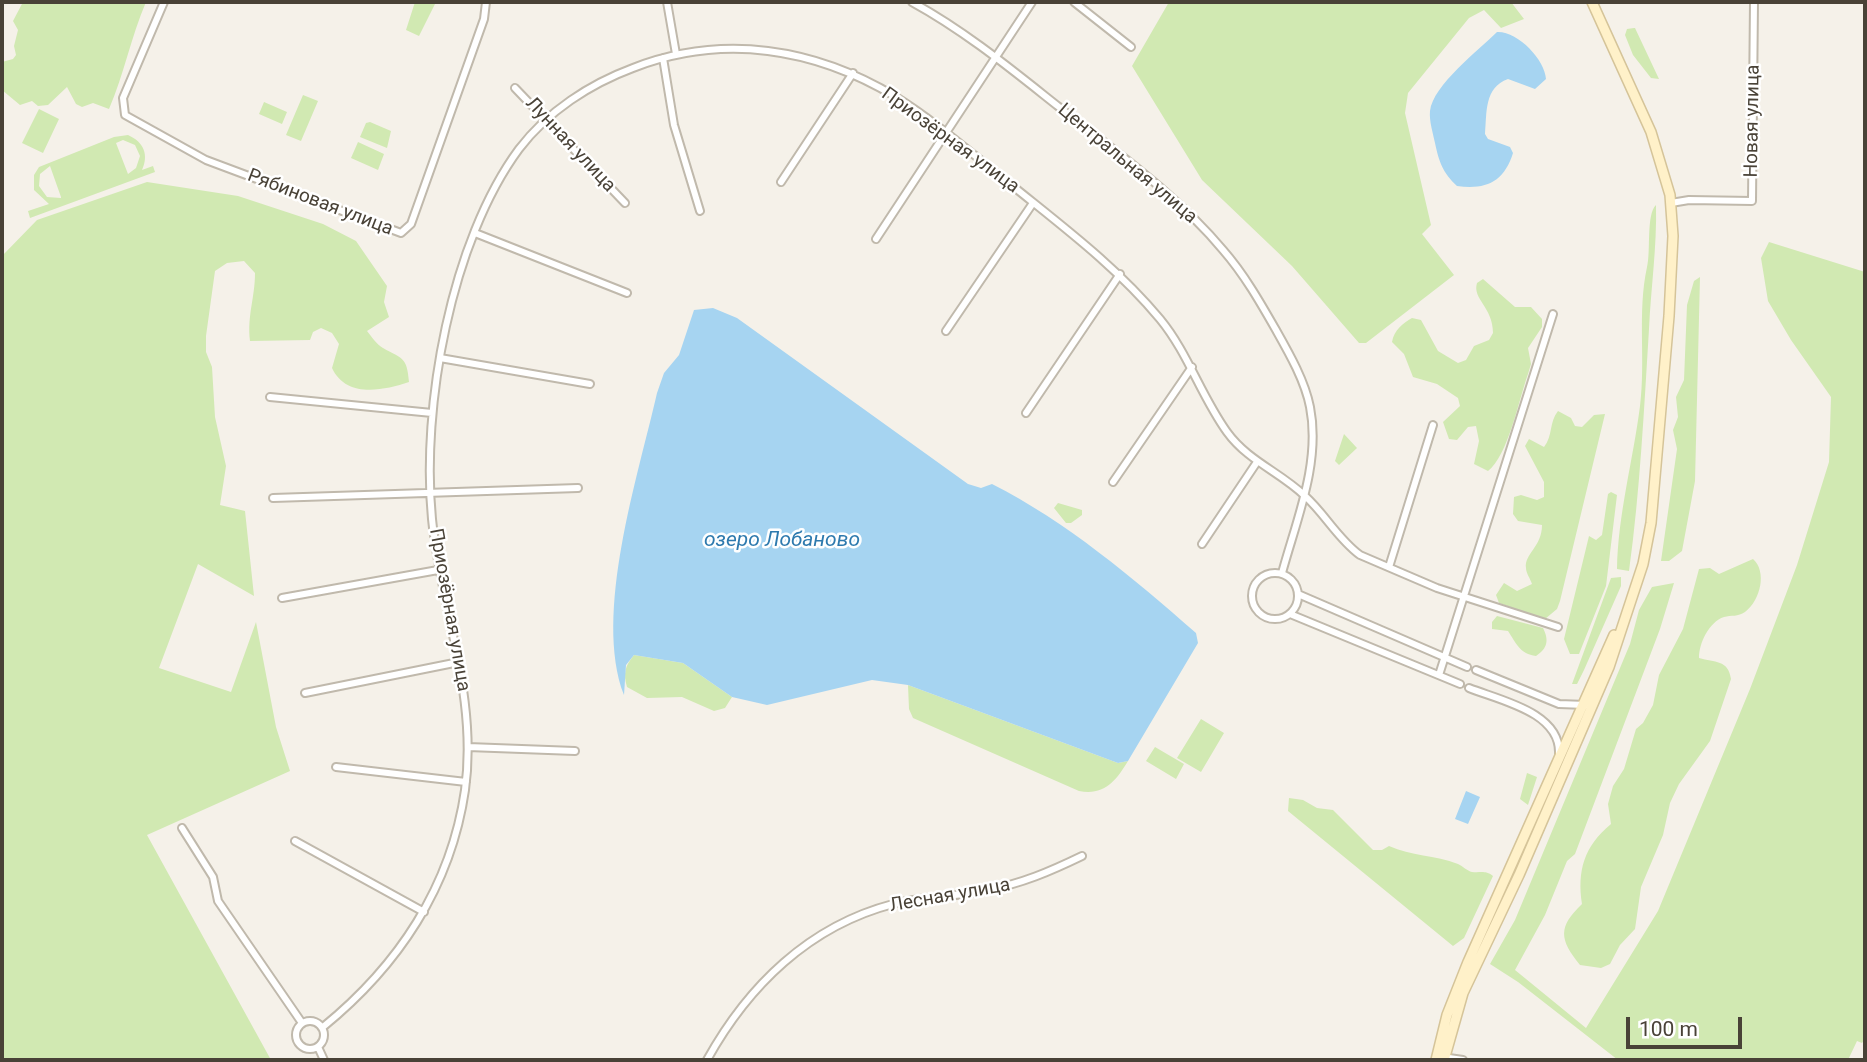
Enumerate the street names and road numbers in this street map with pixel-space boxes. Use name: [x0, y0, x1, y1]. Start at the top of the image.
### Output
street label: Новая улица: [1741, 64, 1765, 178]
street label: Приозёрная улица: [877, 83, 1023, 199]
street label: Лунная улица: [520, 93, 620, 197]
street label: Центральная улица: [1053, 99, 1201, 229]
street label: Рябиновая улица: [244, 165, 396, 241]
street label: Приозёрная улица: [423, 527, 475, 693]
street label: Лесная улица: [888, 874, 1012, 918]

